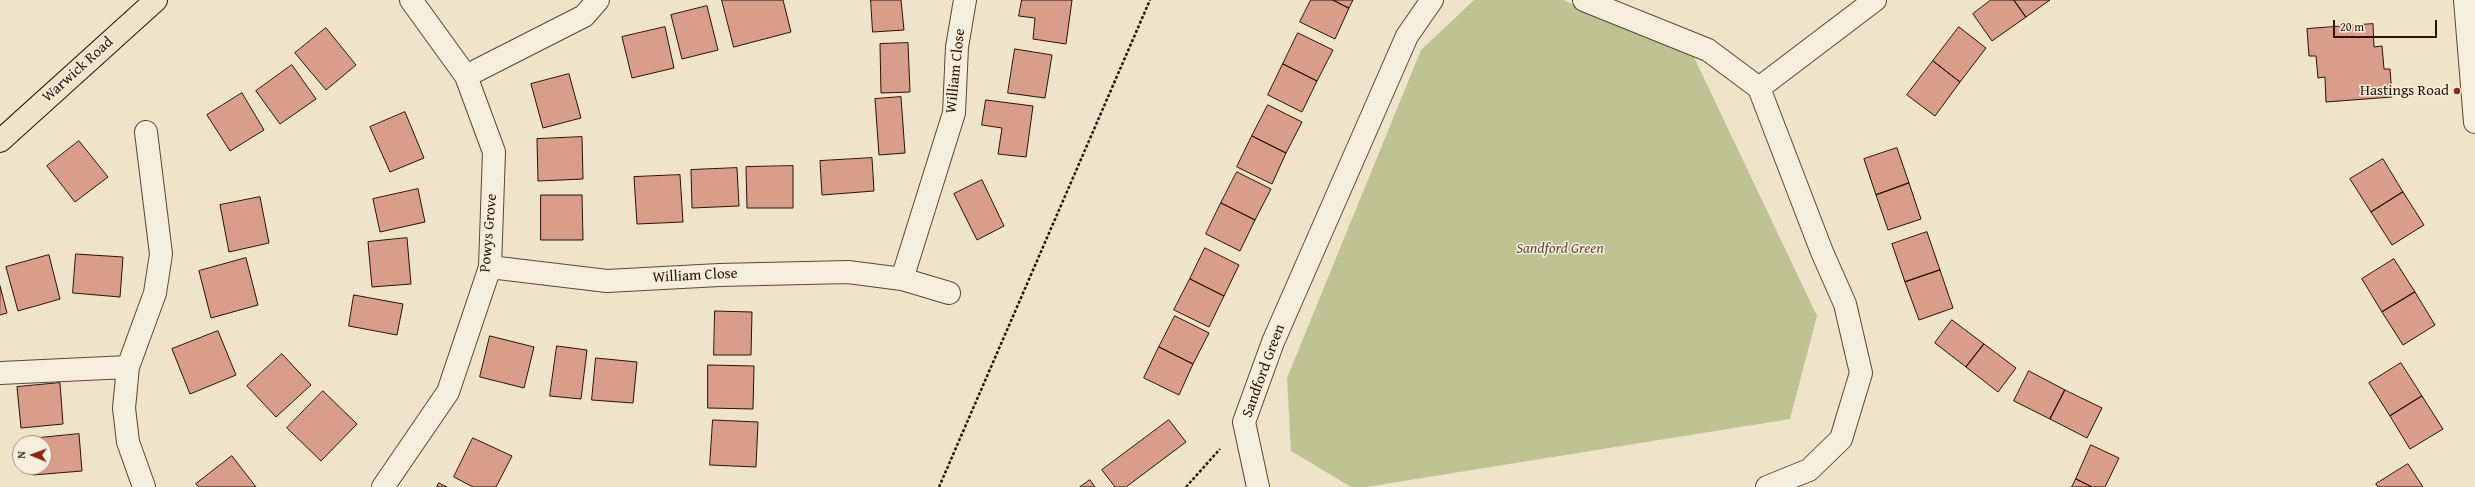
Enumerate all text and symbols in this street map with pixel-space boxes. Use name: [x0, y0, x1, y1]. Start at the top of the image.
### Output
scale bar: [2335, 12, 2439, 38]
text: 20 m: [2340, 18, 2364, 35]
street label: William Close: [943, 28, 969, 114]
street label: Warwick Road: [39, 34, 117, 106]
place label: Hastings Road: [2360, 82, 2449, 100]
marker: Hastings Road: [2452, 86, 2462, 96]
street label: Powys Grove: [477, 193, 501, 273]
park label: Sandford Green: [1516, 240, 1604, 258]
street label: William Close: [652, 265, 738, 287]
street label: Sandford Green: [1239, 322, 1289, 420]
north arrow: [12, 435, 52, 475]
text: N: [13, 451, 29, 459]

